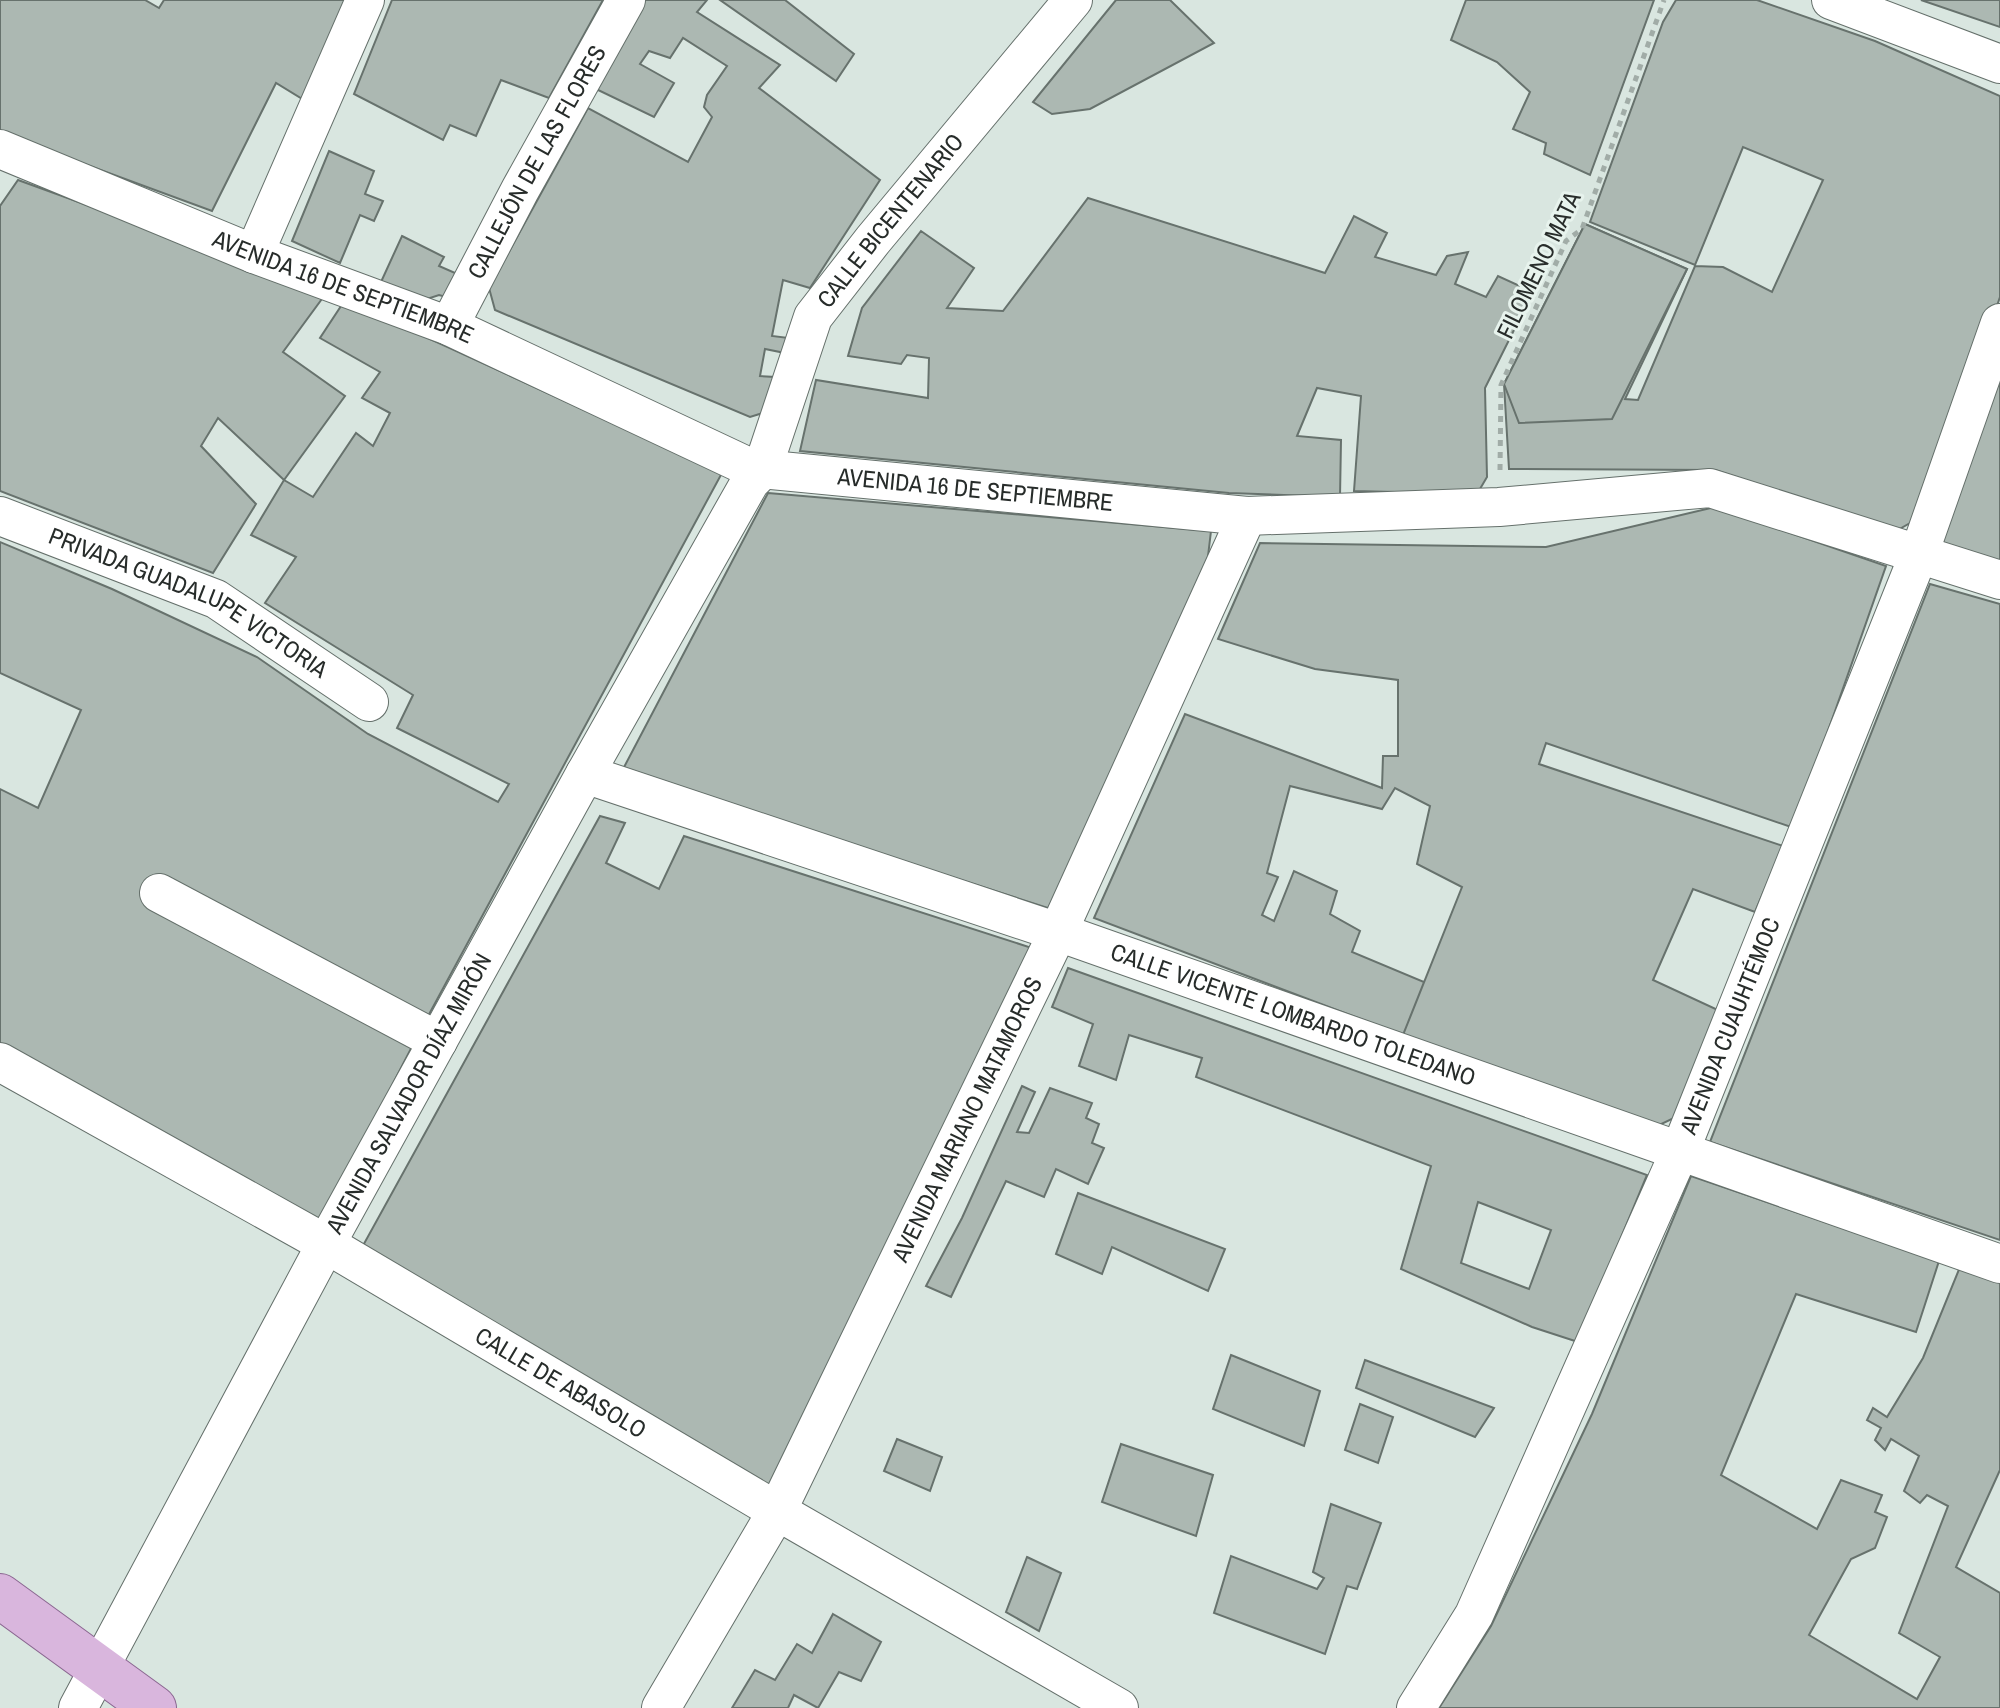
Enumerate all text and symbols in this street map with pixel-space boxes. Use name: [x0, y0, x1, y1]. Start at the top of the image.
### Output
street label: CALLEJÓN DE LAS FLORES: [459, 39, 613, 284]
street label: CALLE BICENTENARIO: [809, 126, 970, 314]
street label: FILOMENO MATA: [1489, 185, 1588, 344]
street label: AVENIDA 16 DE SEPTIEMBRE: [207, 221, 479, 350]
street label: AVENIDA 16 DE SEPTIEMBRE: [835, 459, 1115, 518]
street label: PRIVADA GUADALUPE VICTORIA: [45, 519, 335, 685]
street label: AVENIDA CUAUHTÉMOC: [1671, 913, 1787, 1139]
street label: CALLE VICENTE LOMBARDO TOLEDANO: [1107, 935, 1480, 1093]
street label: AVENIDA SALVADOR DÍAZ MIRÓN: [317, 947, 498, 1240]
street label: AVENIDA MARIANO MATAMOROS: [883, 971, 1049, 1268]
street label: CALLE DE ABASOLO: [470, 1319, 653, 1445]

